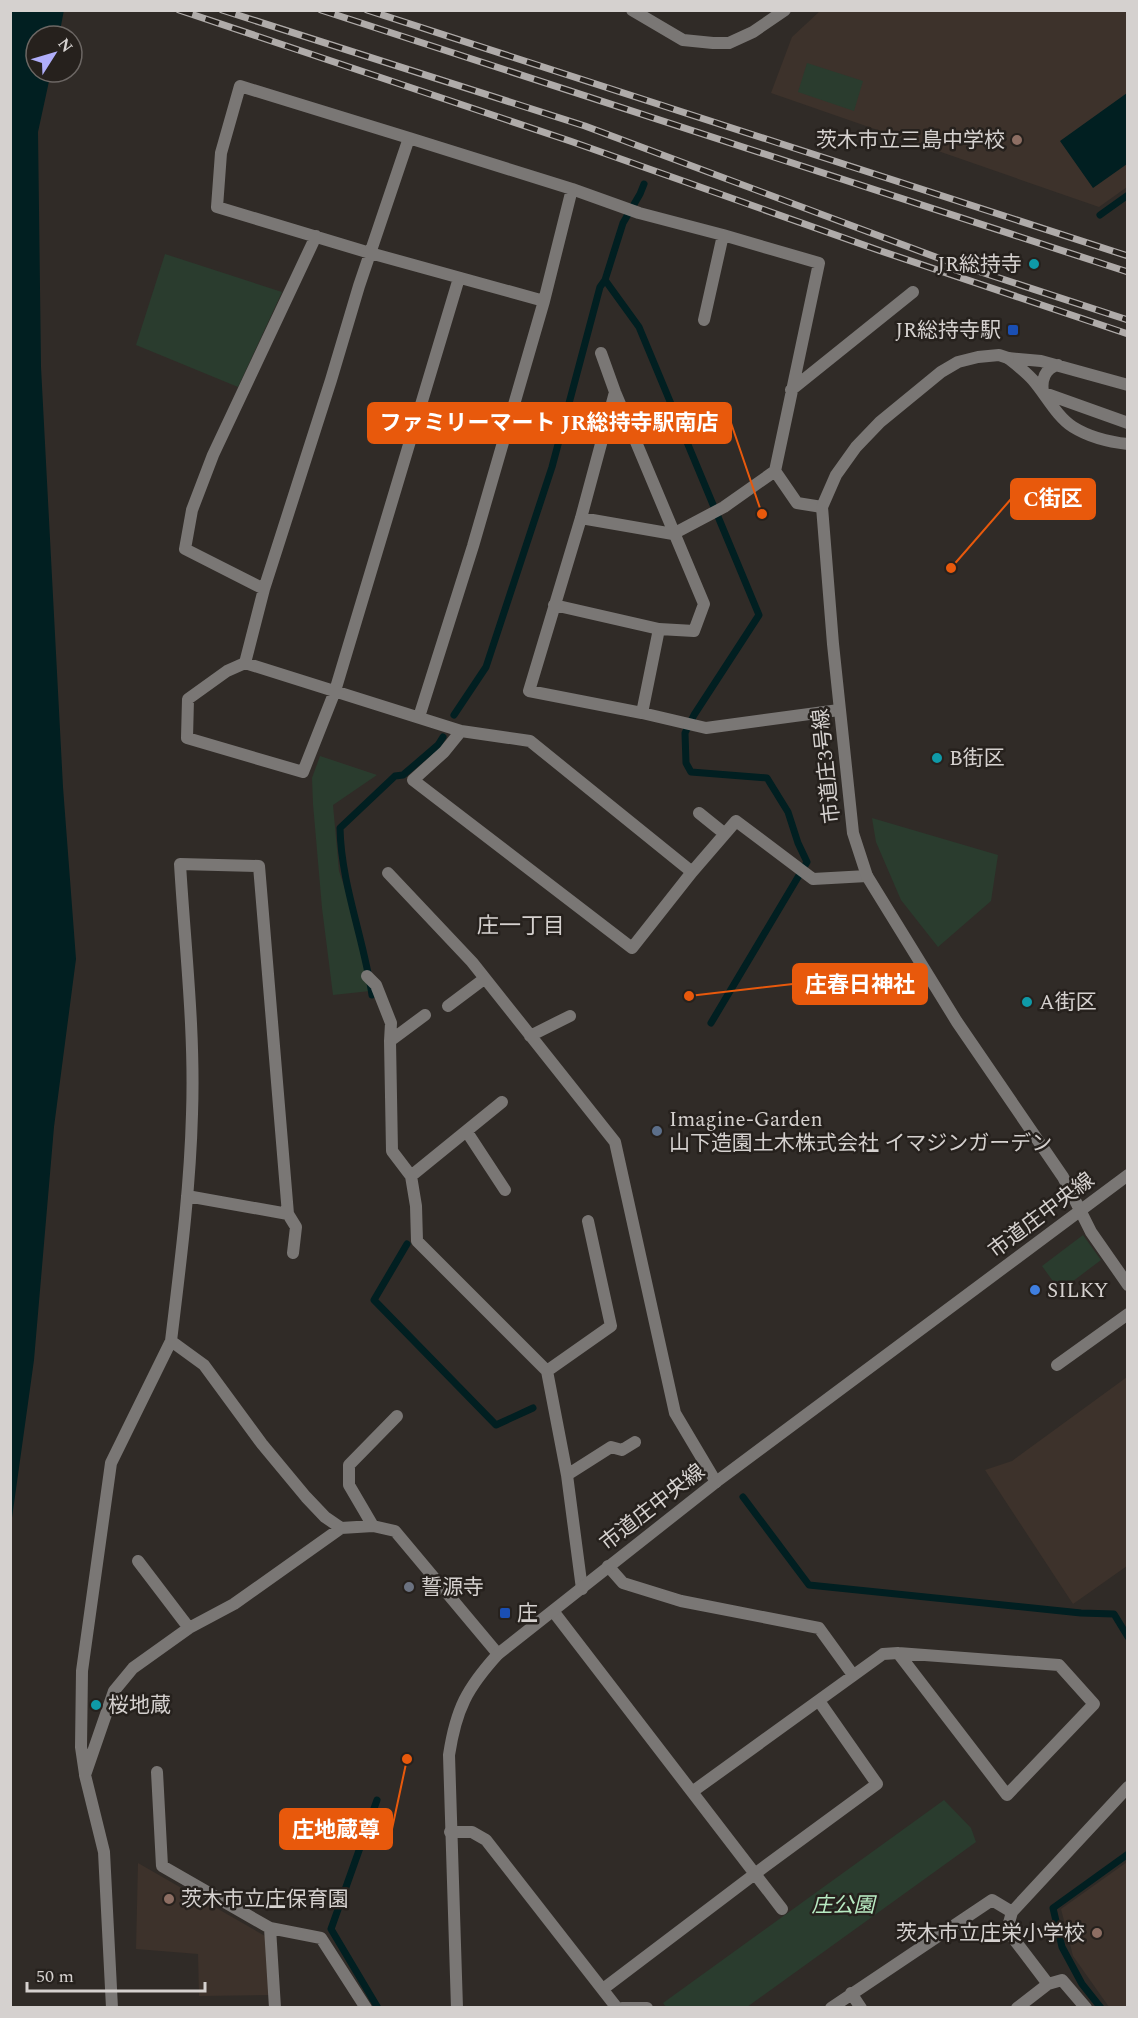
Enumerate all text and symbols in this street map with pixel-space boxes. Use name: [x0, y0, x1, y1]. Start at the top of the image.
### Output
north arrow: [24, 24, 84, 84]
text: N: [52, 33, 79, 58]
place label: 茨木市立三島中学校: [816, 125, 1005, 157]
marker: 茨木市立三島中学校: [1010, 133, 1024, 147]
place label: JR総持寺: [937, 249, 1022, 281]
marker: JR総持寺: [1027, 257, 1041, 271]
place label: JR総持寺駅: [895, 315, 1001, 347]
marker: JR総持寺駅: [1006, 323, 1020, 337]
callout: ファミリーマート JR総持寺駅南店: [368, 403, 731, 443]
text: ファミリーマート JR総持寺駅南店: [380, 407, 718, 440]
callout: C街区: [1011, 479, 1095, 519]
text: C街区: [1023, 483, 1083, 516]
street label: 市道庄3号線: [805, 707, 849, 825]
place label: B街区: [949, 743, 1005, 775]
marker: B街区: [930, 751, 944, 765]
district label: 庄一丁目: [477, 910, 565, 943]
callout: 庄春日神社: [793, 964, 927, 1004]
text: 庄春日神社: [805, 969, 915, 1002]
place label: A街区: [1039, 987, 1097, 1019]
marker: A街区: [1020, 995, 1034, 1009]
place label: Imagine-Garden 山下造園土木株式会社 イマジンガーデン: [669, 1104, 1052, 1160]
marker: Imagine-Garden 山下造園土木株式会社 イマジンガーデン: [650, 1124, 664, 1138]
street label: 市道庄中央線: [982, 1165, 1102, 1266]
place label: SILKY: [1047, 1275, 1109, 1307]
marker: SILKY: [1028, 1283, 1042, 1297]
street label: 市道庄中央線: [593, 1456, 712, 1559]
place label: 誓源寺: [421, 1572, 484, 1604]
marker: 誓源寺: [402, 1580, 416, 1594]
place label: 庄: [517, 1598, 538, 1630]
marker: 庄: [498, 1606, 512, 1620]
place label: 桜地蔵: [108, 1690, 171, 1722]
marker: 桜地蔵: [89, 1698, 103, 1712]
callout: 庄地蔵尊: [280, 1809, 392, 1849]
text: 庄地蔵尊: [292, 1814, 380, 1847]
place label: 茨木市立庄保育園: [181, 1884, 349, 1916]
park label: 庄公園: [812, 1890, 877, 1922]
marker: 茨木市立庄保育園: [162, 1892, 176, 1906]
place label: 茨木市立庄栄小学校: [896, 1918, 1085, 1950]
marker: 茨木市立庄栄小学校: [1090, 1926, 1104, 1940]
scale bar: [27, 1955, 206, 1993]
text: 50 m: [36, 1963, 74, 1990]

